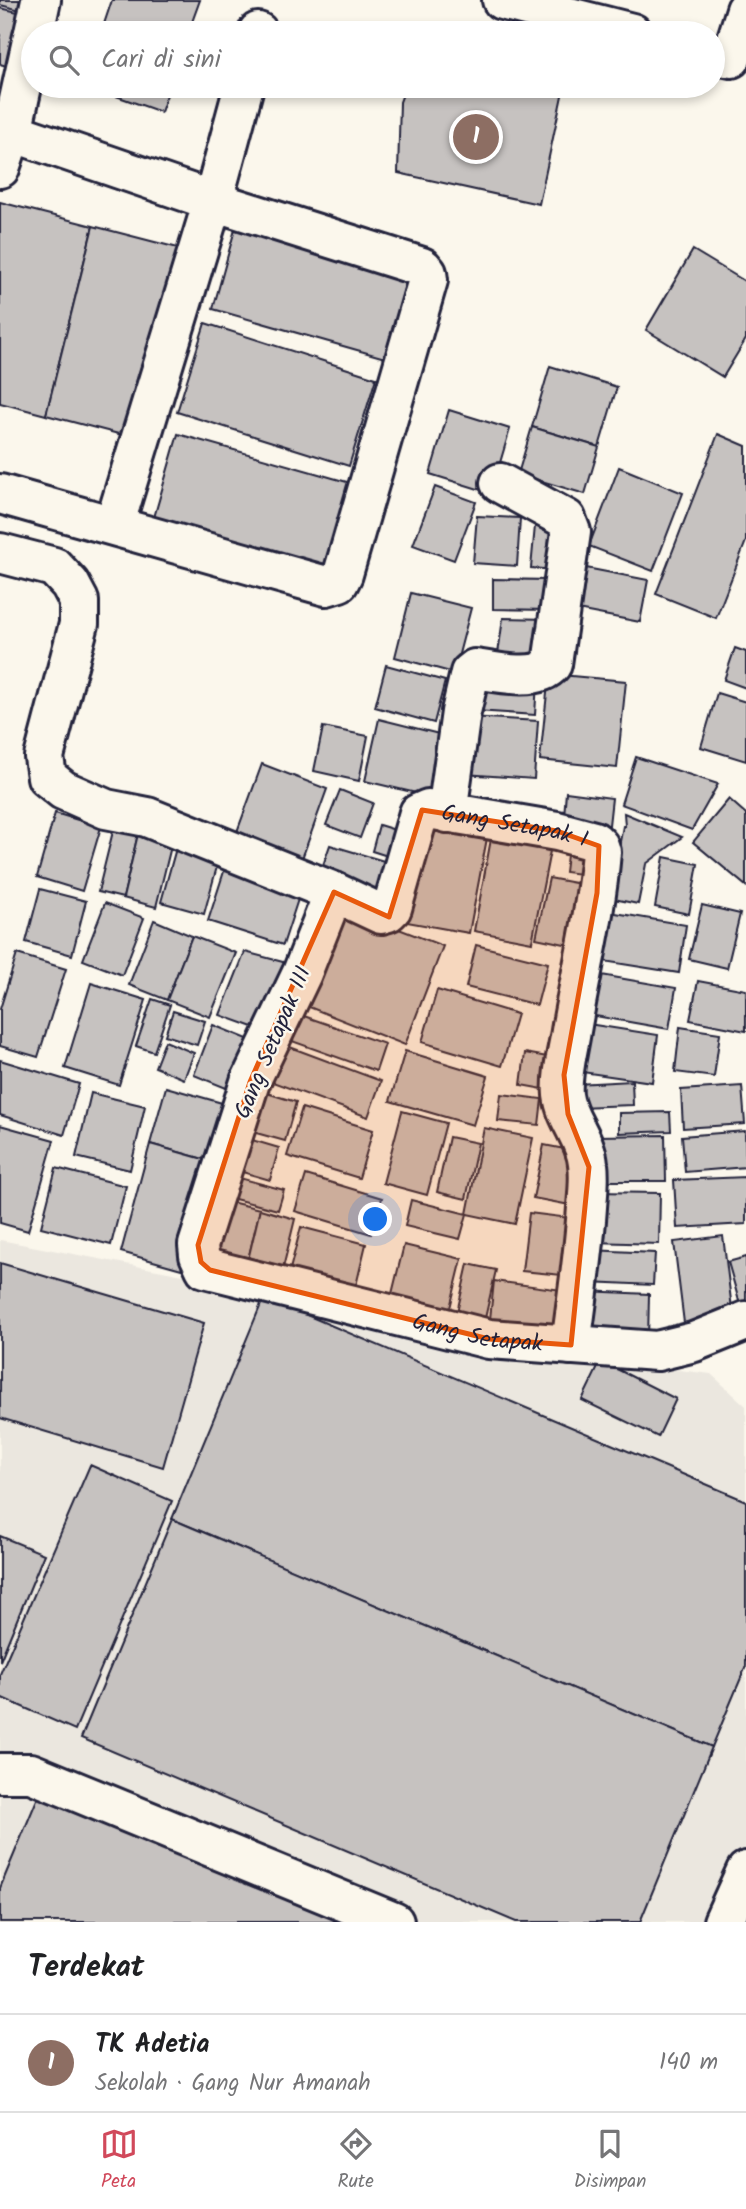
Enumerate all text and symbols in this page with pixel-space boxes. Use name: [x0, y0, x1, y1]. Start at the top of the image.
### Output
search box: [21, 21, 725, 98]
text: Cari di sini: [101, 39, 221, 81]
icon: search: [45, 41, 83, 79]
pin: 1: [453, 111, 499, 163]
street label: Gang Setapak I: [439, 796, 592, 859]
street label: Gang Setapak III: [225, 961, 322, 1125]
your location: [358, 1202, 392, 1236]
street label: Gang Setapak: [408, 1305, 544, 1363]
text: Terdekat: [28, 1944, 144, 1992]
text: TK Adetia: [95, 2024, 210, 2066]
text: 1: [48, 2045, 54, 2081]
text: 140 m: [659, 2045, 718, 2081]
text: Sekolah · Gang Nur Amanah: [95, 2066, 371, 2102]
tab: Peta: [100, 2125, 138, 2197]
tab: Rute: [337, 2125, 375, 2197]
tab: Disimpan: [574, 2125, 646, 2197]

